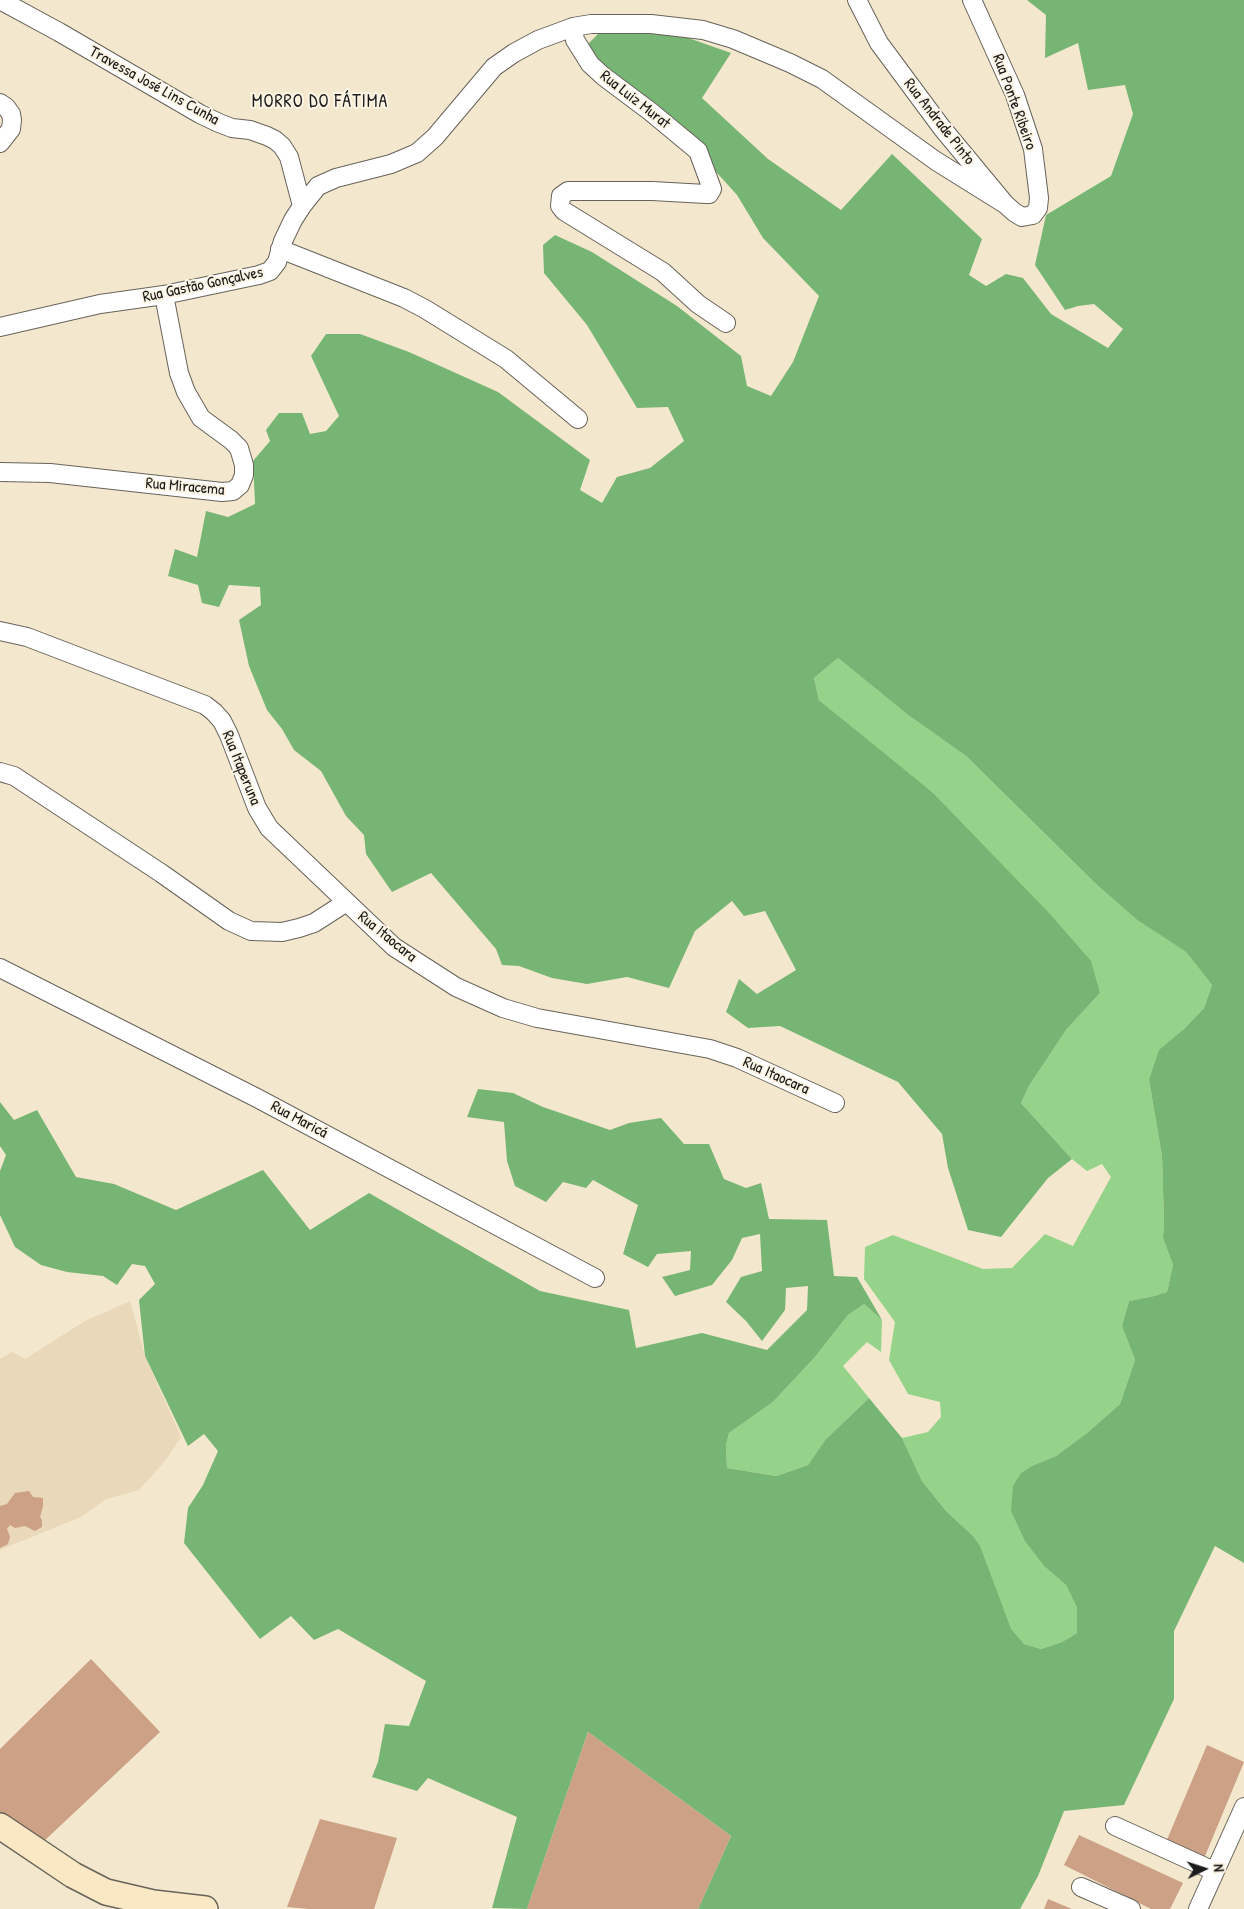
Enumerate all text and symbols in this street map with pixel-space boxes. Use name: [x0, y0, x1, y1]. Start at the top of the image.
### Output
street label: Travessa José Lins Cunha: [86, 42, 222, 130]
street label: Rua Ponte Ribeiro: [988, 51, 1040, 153]
street label: Rua Luiz Murat: [596, 67, 674, 133]
street label: Rua Andrade Pinto: [899, 75, 979, 169]
district label: MORRO DO FÁTIMA: [250, 91, 390, 113]
street label: Rua Gastão Gonçalves: [141, 263, 265, 307]
street label: Rua Miracema: [145, 474, 225, 500]
street label: Rua Itaperuna: [217, 728, 265, 808]
street label: Rua Itaocara: [354, 907, 420, 967]
street label: Rua Itaocara: [740, 1053, 812, 1099]
street label: Rua Maricá: [267, 1097, 331, 1143]
north arrow: [1179, 1844, 1229, 1894]
text: N: [1210, 1864, 1229, 1872]

